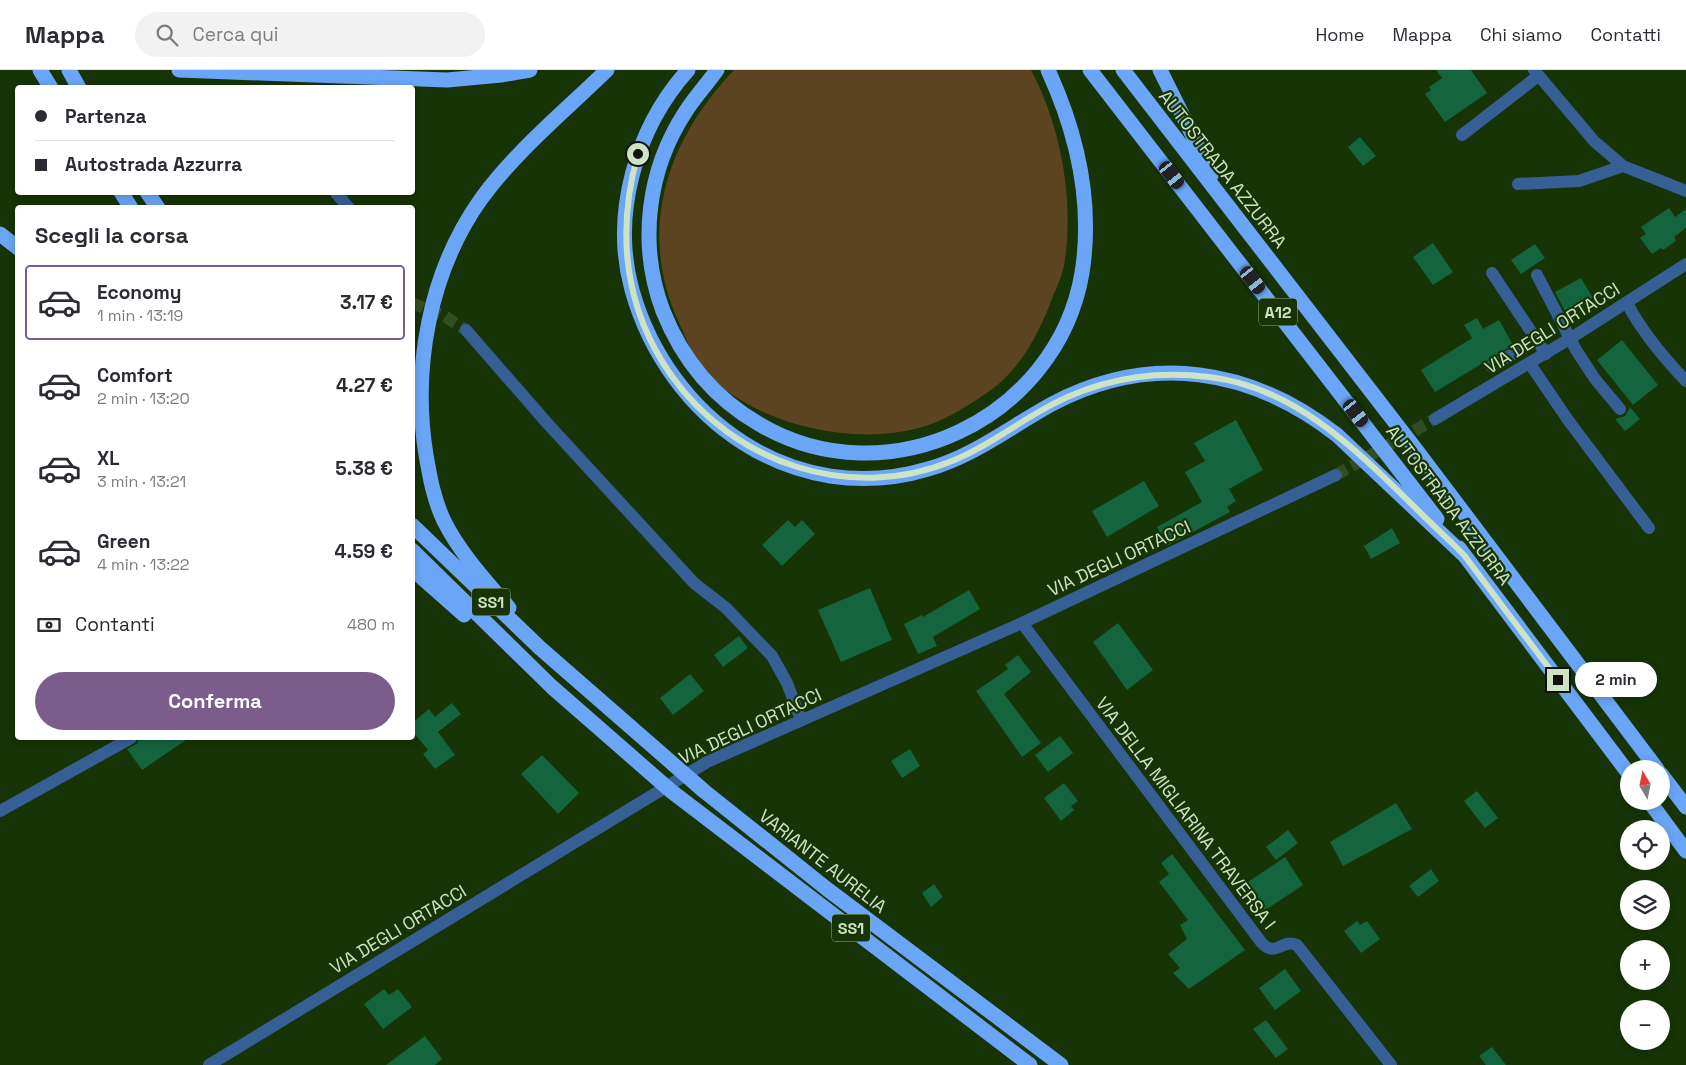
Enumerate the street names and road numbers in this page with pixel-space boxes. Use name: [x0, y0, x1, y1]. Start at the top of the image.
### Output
street label: AUTOSTRADA AZZURRA: [1154, 85, 1292, 253]
street label: VIA DEGLI ORTACCI: [1480, 277, 1624, 379]
road number: A12: [1259, 298, 1297, 326]
street label: AUTOSTRADA AZZURRA: [1381, 420, 1517, 590]
street label: VIA DEGLI ORTACCI: [1044, 515, 1194, 601]
road number: SS1: [472, 588, 510, 616]
street label: VIA DEGLI ORTACCI: [675, 683, 825, 769]
street label: VIA DELLA MIGLIARINA TRAVERSA I: [1091, 692, 1281, 934]
street label: VARIANTE AURELIA: [755, 804, 891, 918]
street label: VIA DEGLI ORTACCI: [326, 879, 470, 979]
road number: SS1: [832, 914, 870, 941]

